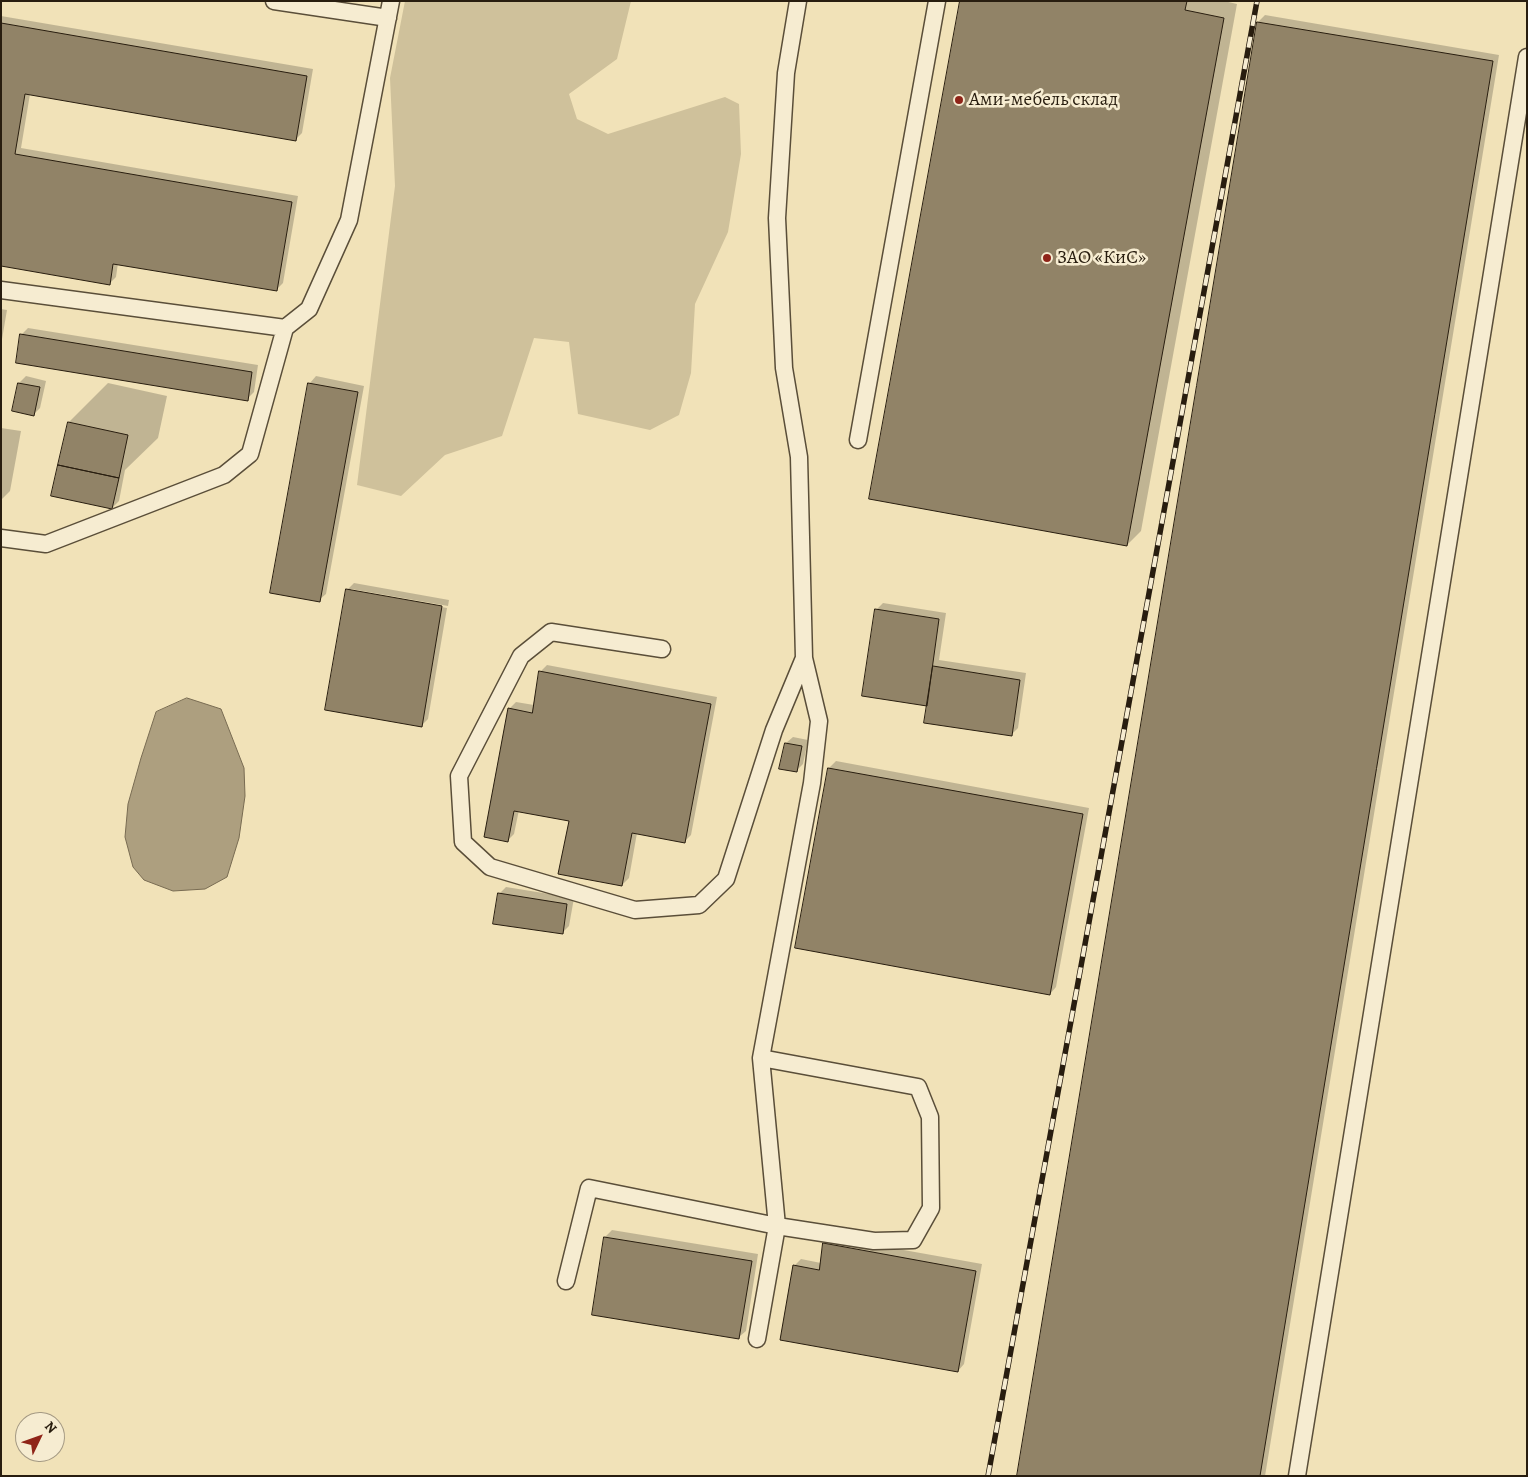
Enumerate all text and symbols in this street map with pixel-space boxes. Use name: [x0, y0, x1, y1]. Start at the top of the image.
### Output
place label: Ами-мебель склад: [969, 89, 1118, 111]
marker: Ами-мебель склад: [953, 94, 965, 106]
place label: ЗАО «КиС»: [1057, 247, 1146, 269]
marker: ЗАО «КиС»: [1041, 252, 1053, 264]
north arrow: [15, 1412, 65, 1462]
text: N: [40, 1417, 61, 1437]

